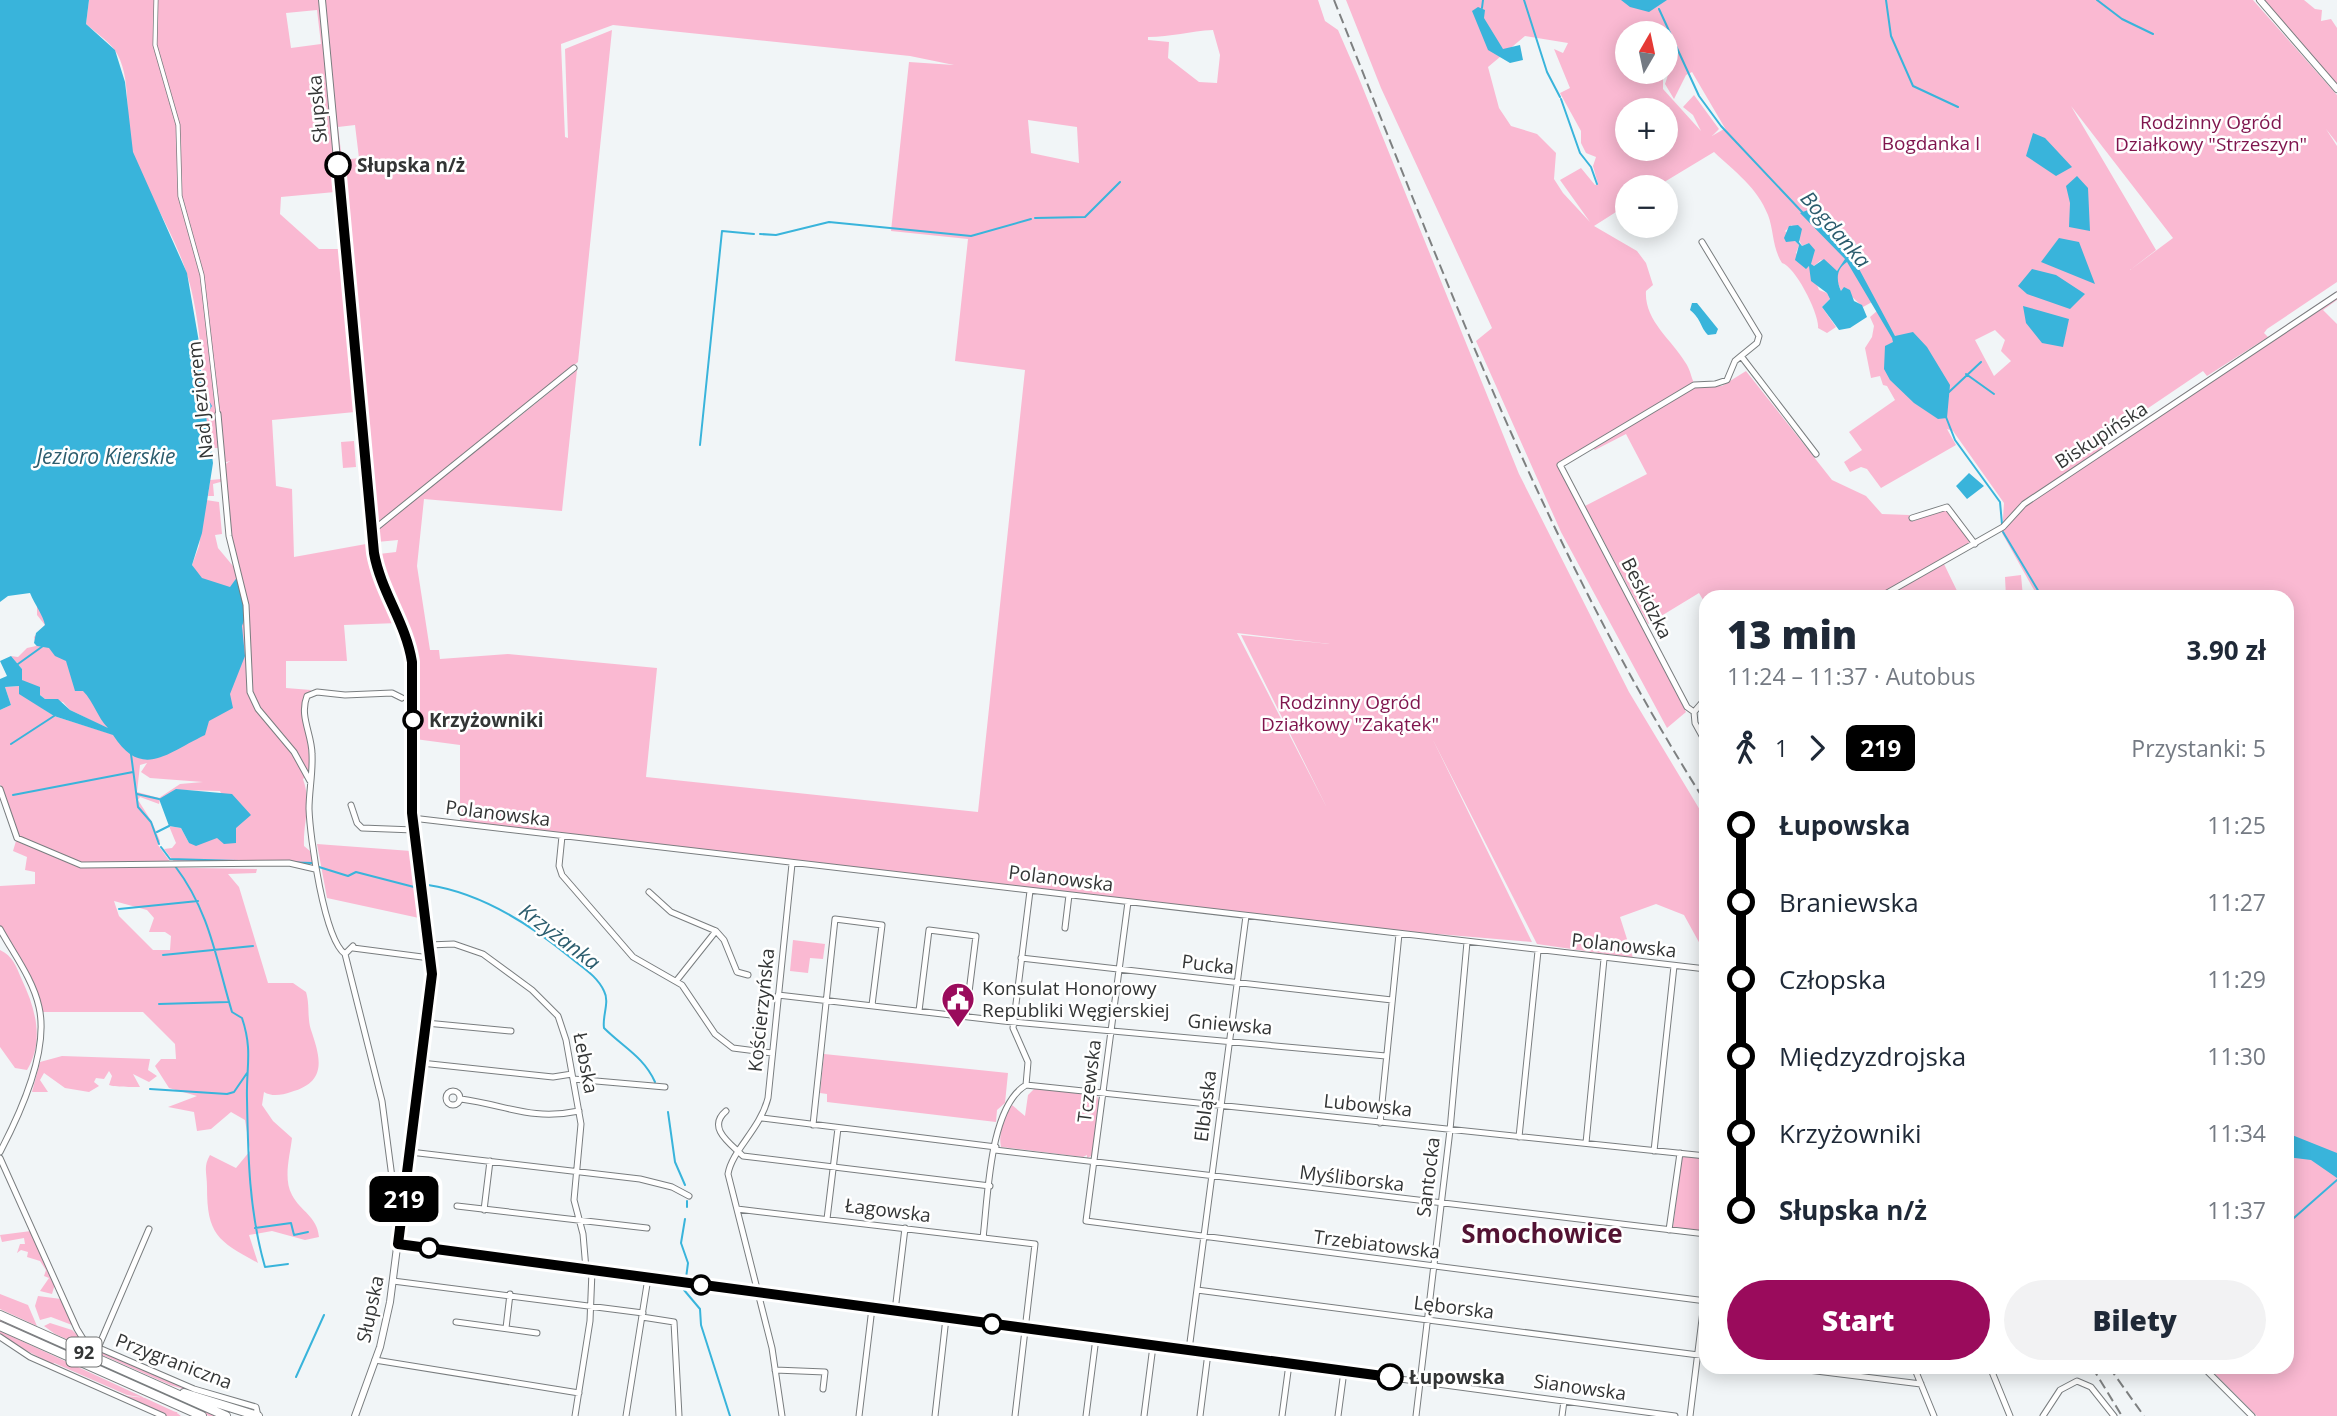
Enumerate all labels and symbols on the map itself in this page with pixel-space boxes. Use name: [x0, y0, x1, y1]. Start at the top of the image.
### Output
north arrow: [1615, 21, 1678, 84]
street label: Słupska: [301, 74, 333, 144]
park label: Rodzinny Ogród Działkowy "Strzeszyn": [2115, 109, 2307, 157]
park label: Bogdanka I: [1882, 130, 1980, 156]
marker: Słupska n/ż: [325, 152, 351, 178]
place label: Słupska n/ż: [357, 152, 465, 178]
water label: Bogdanka: [1795, 185, 1877, 274]
street label: Nad Jeziorem: [181, 340, 219, 460]
street label: Biskupińska: [2050, 395, 2152, 475]
water label: Jezioro Kierskie: [32, 442, 176, 470]
street label: Beskidzka: [1615, 553, 1679, 643]
park label: Rodzinny Ogród Działkowy "Zakątek": [1261, 689, 1439, 737]
place label: Krzyżowniki: [429, 707, 543, 733]
marker: Krzyżowniki: [403, 710, 423, 730]
street label: Polanowska: [444, 794, 552, 832]
street label: Polanowska: [1007, 859, 1115, 897]
water label: Krzyżanka: [514, 896, 606, 976]
street label: Polanowska: [1570, 927, 1678, 963]
street label: Kościerzyńska: [742, 947, 780, 1073]
street label: Pucka: [1180, 948, 1236, 980]
place label: Konsulat Honorowy Republiki Węgierskiej: [982, 975, 1170, 1023]
public building icon: Konsulat Honorowy Republiki Węgierskiej: [939, 980, 977, 1029]
street label: Gniewska: [1186, 1007, 1274, 1041]
street label: Łebska: [567, 1030, 605, 1096]
street label: Tczewska: [1071, 1038, 1107, 1124]
street label: Elbląska: [1188, 1069, 1222, 1143]
street label: Lubowska: [1322, 1087, 1414, 1123]
street label: Santocka: [1410, 1135, 1446, 1219]
street label: Myśliborska: [1298, 1159, 1406, 1197]
line badge: 219: [364, 1176, 444, 1222]
street label: Łagowska: [843, 1192, 933, 1228]
district label: Smochowice: [1461, 1215, 1623, 1251]
street label: Trzebiatowska: [1312, 1223, 1442, 1265]
unlabelled marker: [419, 1238, 439, 1258]
street label: Słupska: [350, 1273, 390, 1345]
unlabelled marker: [691, 1275, 711, 1295]
street label: Lęborska: [1412, 1289, 1496, 1325]
unlabelled marker: [982, 1314, 1002, 1334]
street label: Przygraniczna: [112, 1327, 236, 1395]
road number: 92: [66, 1338, 102, 1366]
marker: Łupowska: [1377, 1364, 1403, 1390]
place label: Łupowska: [1409, 1364, 1505, 1390]
street label: Sianowska: [1532, 1368, 1628, 1406]

